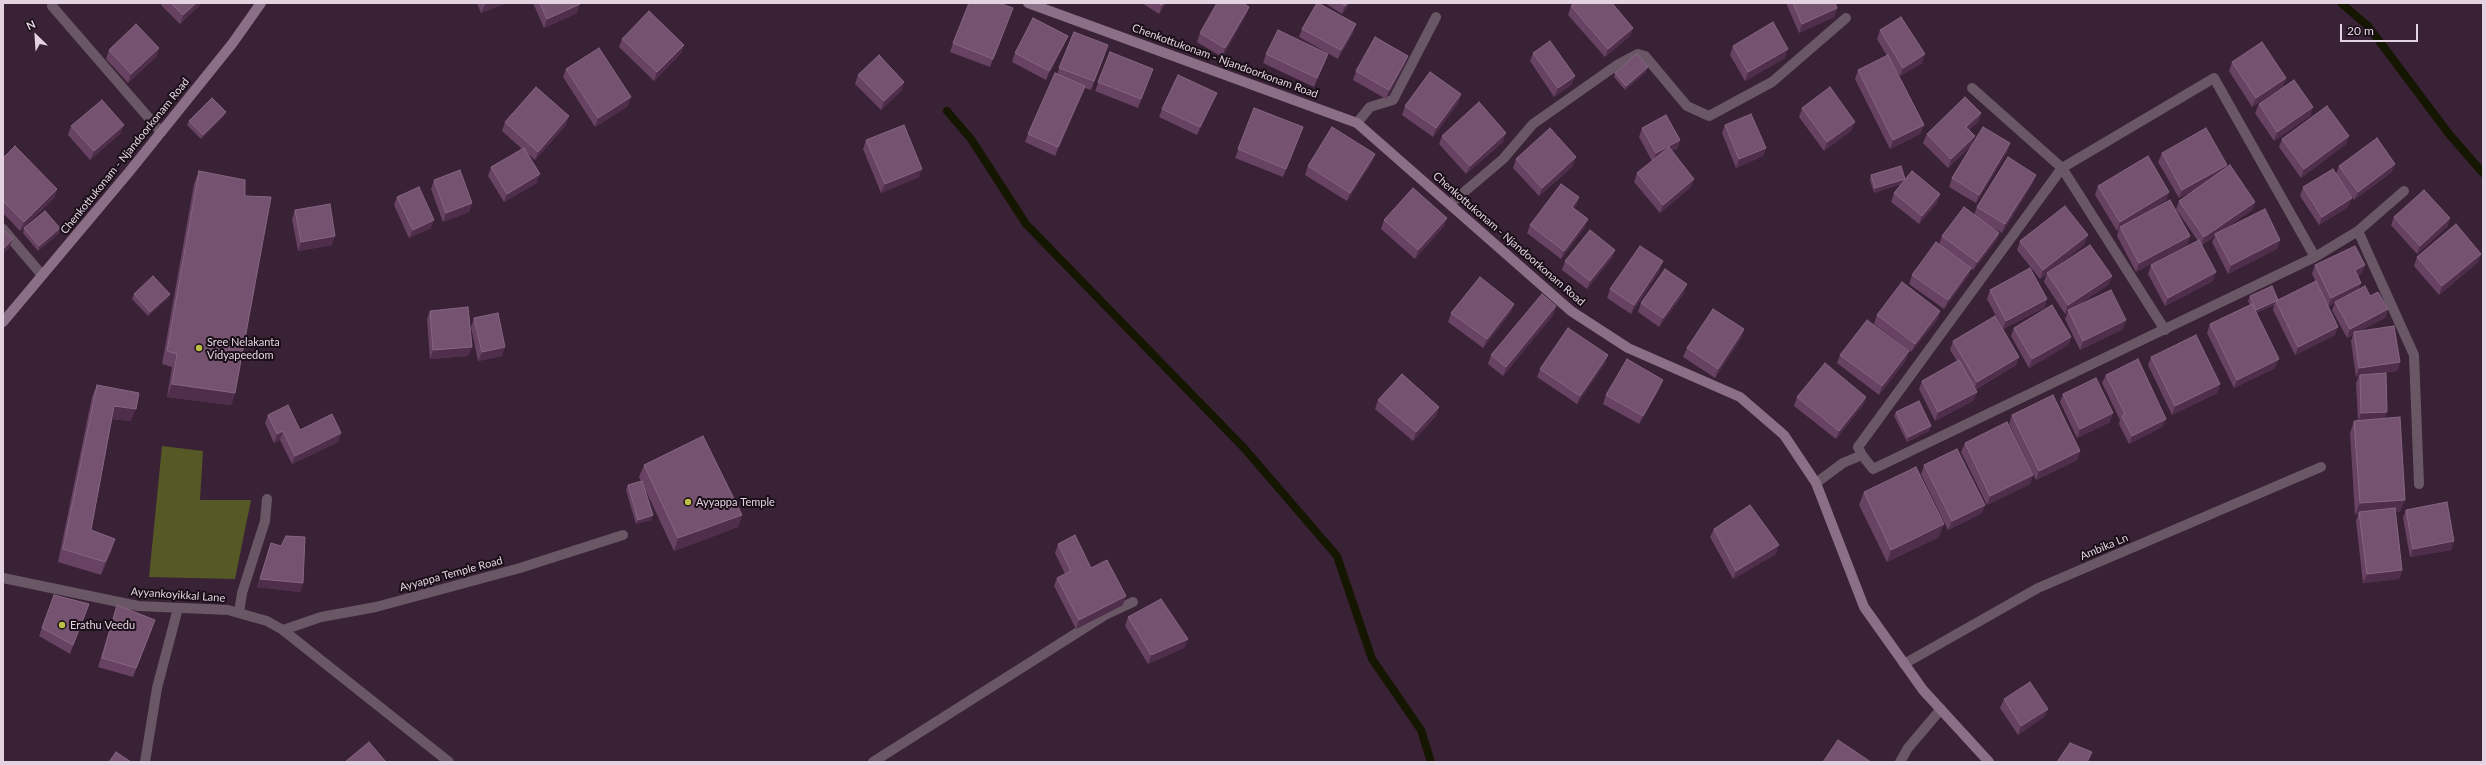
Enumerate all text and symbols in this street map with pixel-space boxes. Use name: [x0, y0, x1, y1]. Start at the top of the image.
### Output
north arrow: [16, 16, 56, 56]
scale bar: [2342, 16, 2420, 42]
text: N: [24, 17, 37, 32]
street label: Chenkottukonam - Njandoorkonam Road: [1130, 21, 1320, 101]
text: 20 m: [2347, 23, 2374, 38]
street label: Chenkottukonam - Njandoorkonam Road: [58, 75, 192, 237]
street label: Chenkottukonam - Njandoorkonam Road: [1430, 169, 1588, 309]
place label: Sree Nelakanta Vidyapeedom: [207, 335, 280, 361]
marker: Sree Nelakanta Vidyapeedom: [194, 343, 204, 353]
place label: Ayyappa Temple: [696, 495, 775, 509]
marker: Ayyappa Temple: [683, 497, 693, 507]
street label: Ambika Ln: [2078, 531, 2130, 563]
street label: Ayyappa Temple Road: [398, 554, 504, 594]
street label: Ayyankoyikkal Lane: [130, 585, 226, 605]
place label: Erathu Veedu: [70, 618, 135, 632]
marker: Erathu Veedu: [57, 620, 67, 630]

